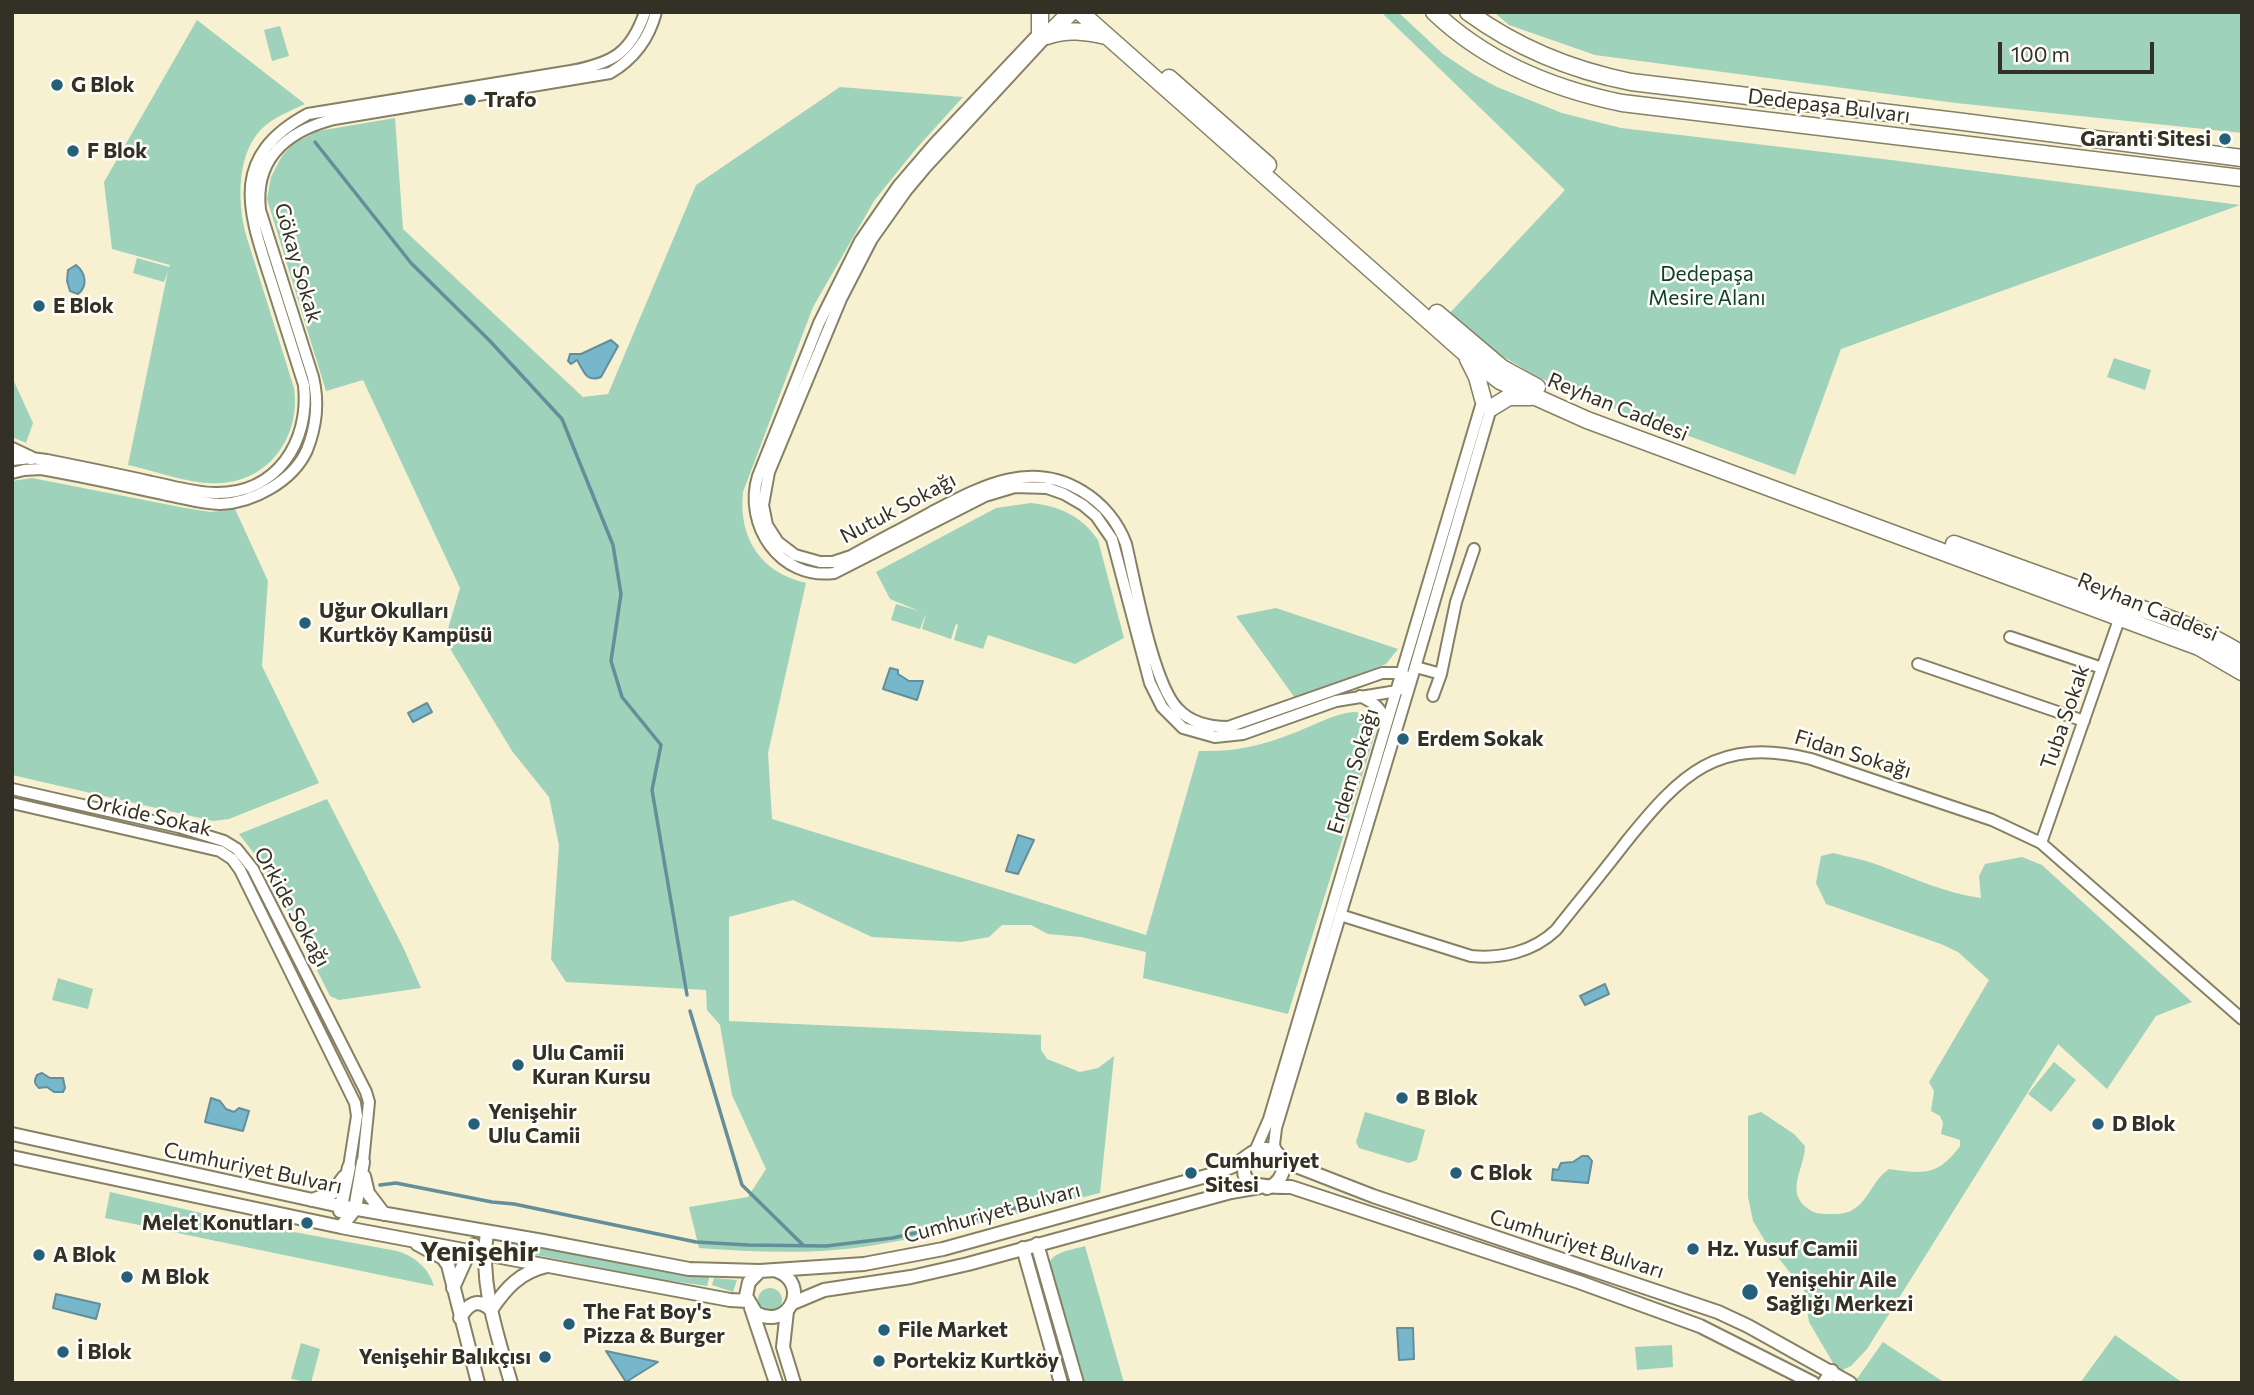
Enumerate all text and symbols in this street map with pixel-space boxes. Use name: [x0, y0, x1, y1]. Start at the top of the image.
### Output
scale bar: [2002, 28, 2158, 72]
text: 100 m: [2011, 41, 2070, 66]
place label: G Blok: [71, 72, 135, 98]
marker: G Blok: [49, 77, 65, 93]
street label: Dedepaşa Bulvarı: [1746, 84, 1912, 128]
place label: Trafo: [484, 87, 537, 113]
marker: Trafo: [462, 92, 478, 108]
place label: Garanti Sitesi: [2080, 126, 2211, 152]
marker: Garanti Sitesi: [2217, 131, 2233, 147]
place label: F Blok: [87, 138, 147, 164]
marker: F Blok: [65, 143, 81, 159]
street label: Gökay Sokak: [269, 200, 327, 326]
park label: Dedepaşa Mesire Alanı: [1648, 261, 1766, 311]
place label: E Blok: [53, 293, 114, 319]
marker: E Blok: [31, 298, 47, 314]
street label: Reyhan Caddesi: [1544, 367, 1692, 447]
street label: Nutuk Sokağı: [836, 467, 960, 549]
street label: Reyhan Caddesi: [2074, 567, 2222, 647]
place label: Uğur Okulları Kurtköy Kampüsü: [319, 598, 492, 648]
marker: Uğur Okulları Kurtköy Kampüsü: [297, 615, 313, 631]
street label: Tuba Sokak: [2035, 661, 2095, 773]
street label: Erdem Sokağı: [1322, 705, 1384, 837]
street label: Fidan Sokağı: [1792, 724, 1914, 784]
place label: Erdem Sokak: [1417, 726, 1544, 752]
marker: Erdem Sokak: [1395, 731, 1411, 747]
street label: Orkide Sokak: [84, 788, 214, 842]
street label: Orkide Sokağı: [249, 842, 335, 972]
place label: Ulu Camii Kuran Kursu: [532, 1040, 650, 1090]
marker: Ulu Camii Kuran Kursu: [510, 1057, 526, 1073]
place label: B Blok: [1416, 1085, 1478, 1111]
marker: B Blok: [1394, 1090, 1410, 1106]
place label: Yenişehir Ulu Camii: [488, 1099, 580, 1149]
place label: D Blok: [2112, 1111, 2176, 1137]
marker: Yenişehir Ulu Camii: [466, 1116, 482, 1132]
marker: D Blok: [2090, 1116, 2106, 1132]
street label: Cumhuriyet Bulvarı: [161, 1137, 345, 1199]
place label: Cumhuriyet Sitesi: [1205, 1148, 1319, 1198]
place label: C Blok: [1470, 1160, 1533, 1186]
marker: Cumhuriyet Sitesi: [1183, 1165, 1199, 1181]
marker: C Blok: [1448, 1165, 1464, 1181]
street label: Cumhuriyet Bulvarı: [901, 1177, 1083, 1249]
street label: Cumhuriyet Bulvarı: [1487, 1204, 1667, 1284]
place label: Melet Konutları: [142, 1210, 293, 1236]
marker: Melet Konutları: [299, 1215, 315, 1231]
district label: Yenişehir: [420, 1235, 538, 1269]
place label: Hz. Yusuf Camii: [1707, 1236, 1858, 1262]
marker: Hz. Yusuf Camii: [1685, 1241, 1701, 1257]
place label: A Blok: [53, 1242, 116, 1268]
marker: A Blok: [31, 1247, 47, 1263]
place label: M Blok: [141, 1264, 209, 1290]
place label: Yenişehir Aile Sağlığı Merkezi: [1766, 1267, 1913, 1317]
marker: M Blok: [119, 1269, 135, 1285]
marker: Yenişehir Aile Sağlığı Merkezi: [1740, 1282, 1760, 1302]
place label: The Fat Boy's Pizza & Burger: [583, 1299, 725, 1349]
marker: The Fat Boy's Pizza & Burger: [561, 1316, 577, 1332]
place label: File Market: [898, 1317, 1008, 1343]
marker: File Market: [876, 1322, 892, 1338]
place label: İ Blok: [77, 1339, 132, 1365]
marker: İ Blok: [55, 1344, 71, 1360]
place label: Yenişehir Balıkçısı: [358, 1344, 531, 1370]
place label: Portekiz Kurtköy: [893, 1348, 1059, 1374]
marker: Yenişehir Balıkçısı: [537, 1349, 553, 1365]
marker: Portekiz Kurtköy: [871, 1353, 887, 1369]

